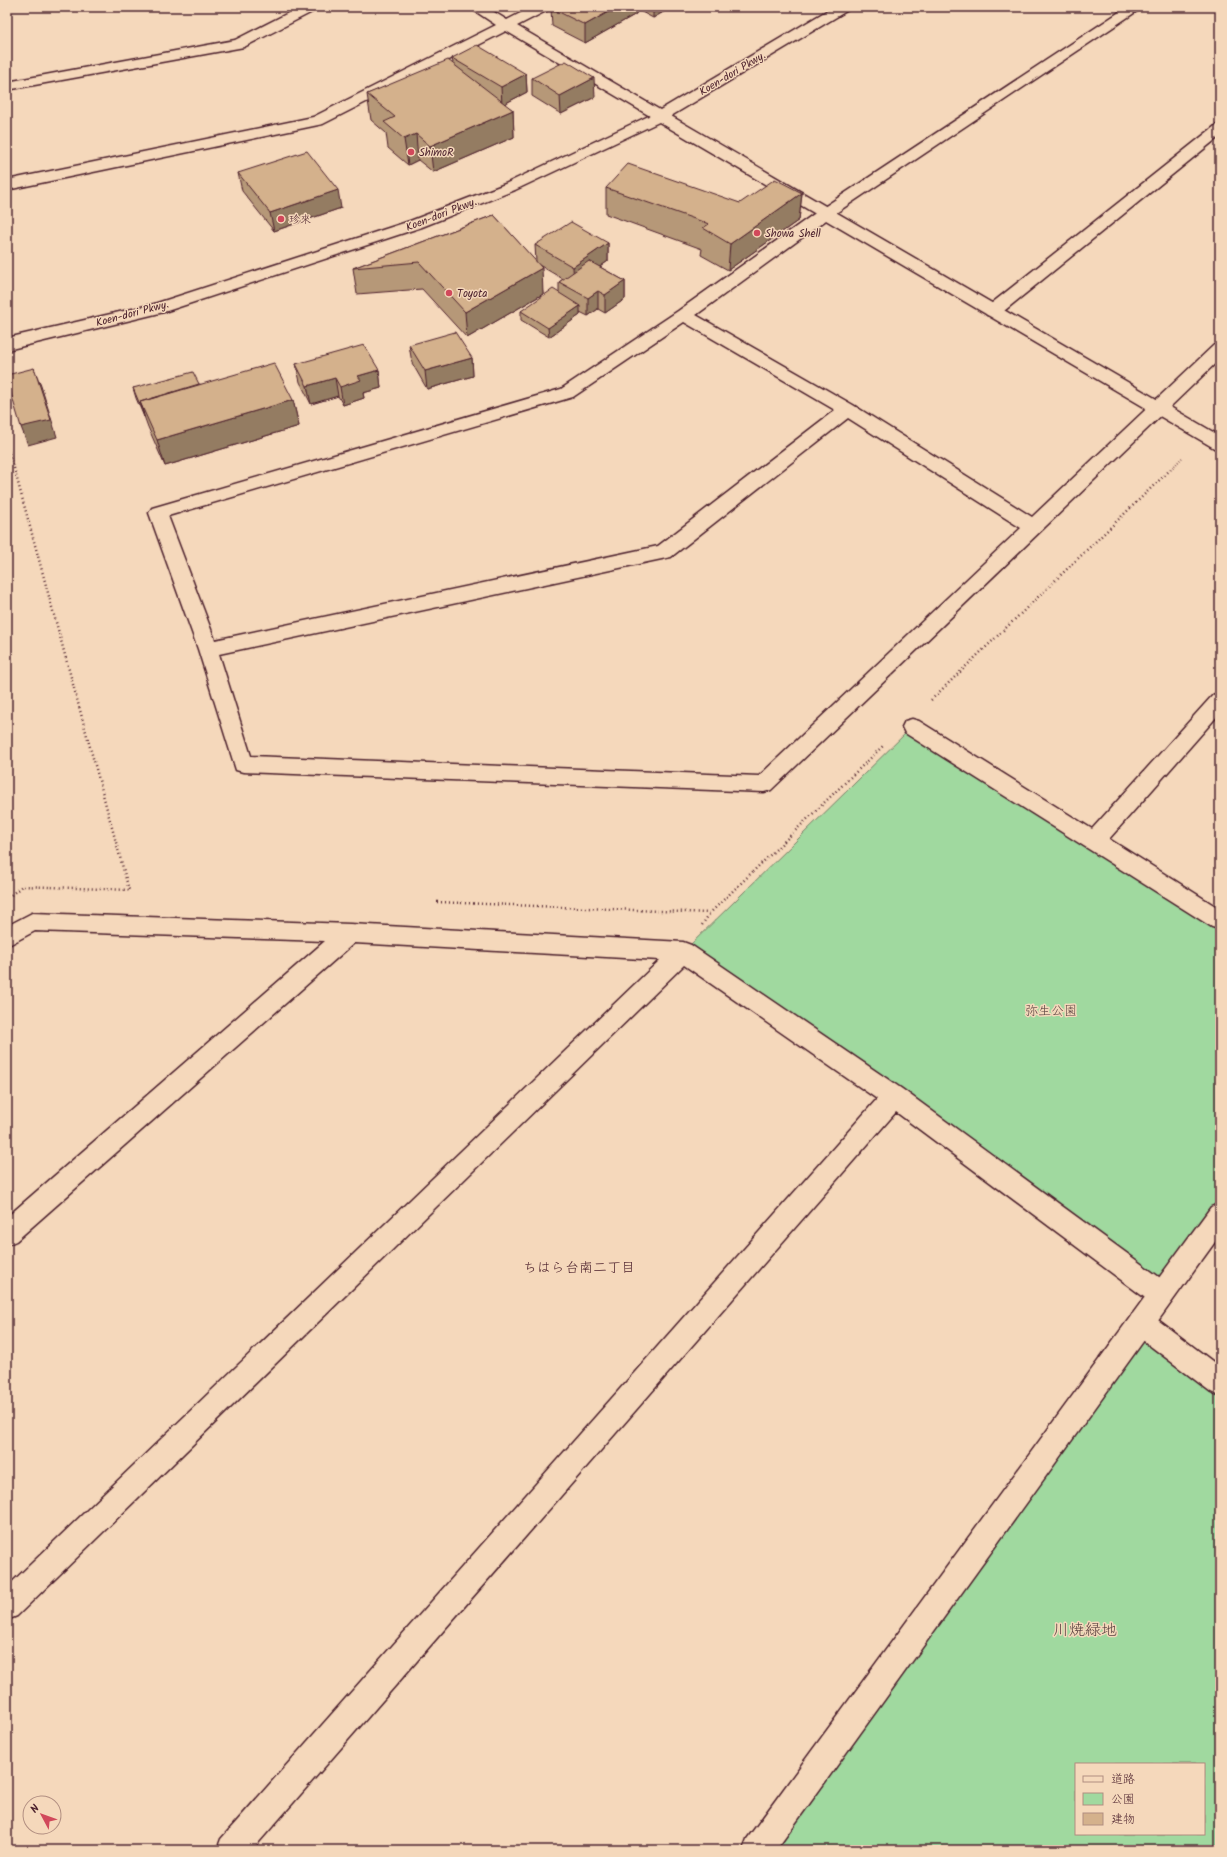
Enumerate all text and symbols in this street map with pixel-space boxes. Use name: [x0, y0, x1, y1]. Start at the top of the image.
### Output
street label: Koen-dori Pkwy.: [696, 47, 769, 101]
place label: ShimoR: [419, 144, 454, 162]
marker: ShimoR: [406, 147, 416, 157]
street label: Koen-dori Pkwy.: [403, 193, 479, 237]
place label: 珍來: [289, 211, 311, 229]
marker: 珍來: [276, 214, 286, 224]
place label: Showa Shell: [765, 225, 821, 243]
marker: Showa Shell: [752, 228, 762, 238]
place label: Toyota: [457, 285, 487, 303]
marker: Toyota: [444, 288, 454, 298]
street label: Koen-dori Pkwy.: [94, 296, 171, 332]
park label: 弥生公園: [1025, 1001, 1077, 1022]
district label: ちはら台南二丁目: [523, 1257, 635, 1279]
park label: 川焼緑地: [1053, 1618, 1117, 1643]
legend: [1075, 1763, 1205, 1835]
text: 道路: [1111, 1770, 1135, 1789]
text: 公園: [1111, 1790, 1135, 1809]
north arrow: [22, 1795, 62, 1835]
text: N: [26, 1801, 44, 1818]
text: 建物: [1111, 1810, 1135, 1829]

